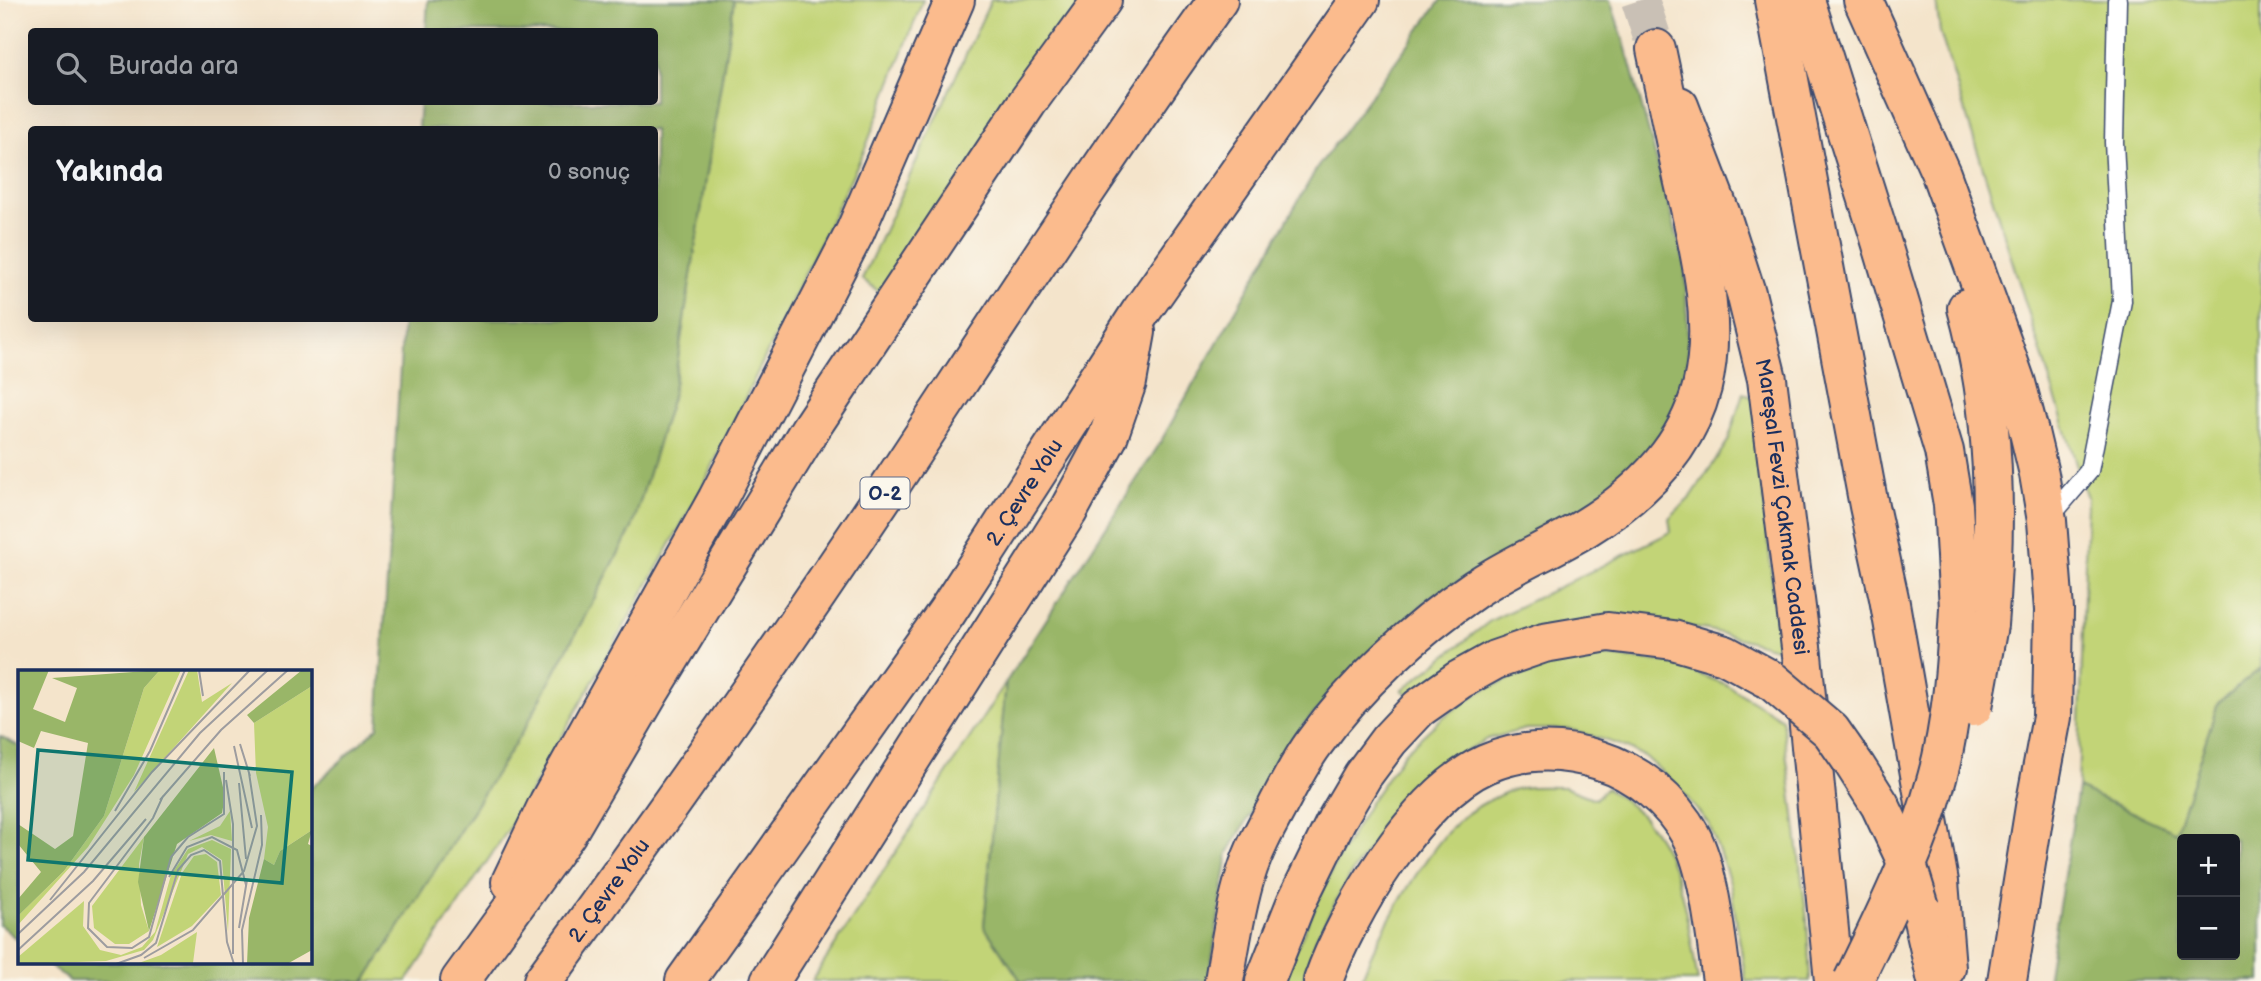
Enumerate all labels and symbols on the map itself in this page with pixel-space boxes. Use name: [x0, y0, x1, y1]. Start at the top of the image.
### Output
street label: Mareşal Fevzi Çakmak Caddesi: [1750, 356, 1814, 656]
street label: 2. Çevre Yolu: [981, 434, 1068, 551]
road number: O-2: [860, 478, 910, 508]
inset map: [18, 670, 312, 964]
street label: 2. Çevre Yolu: [563, 834, 655, 948]

